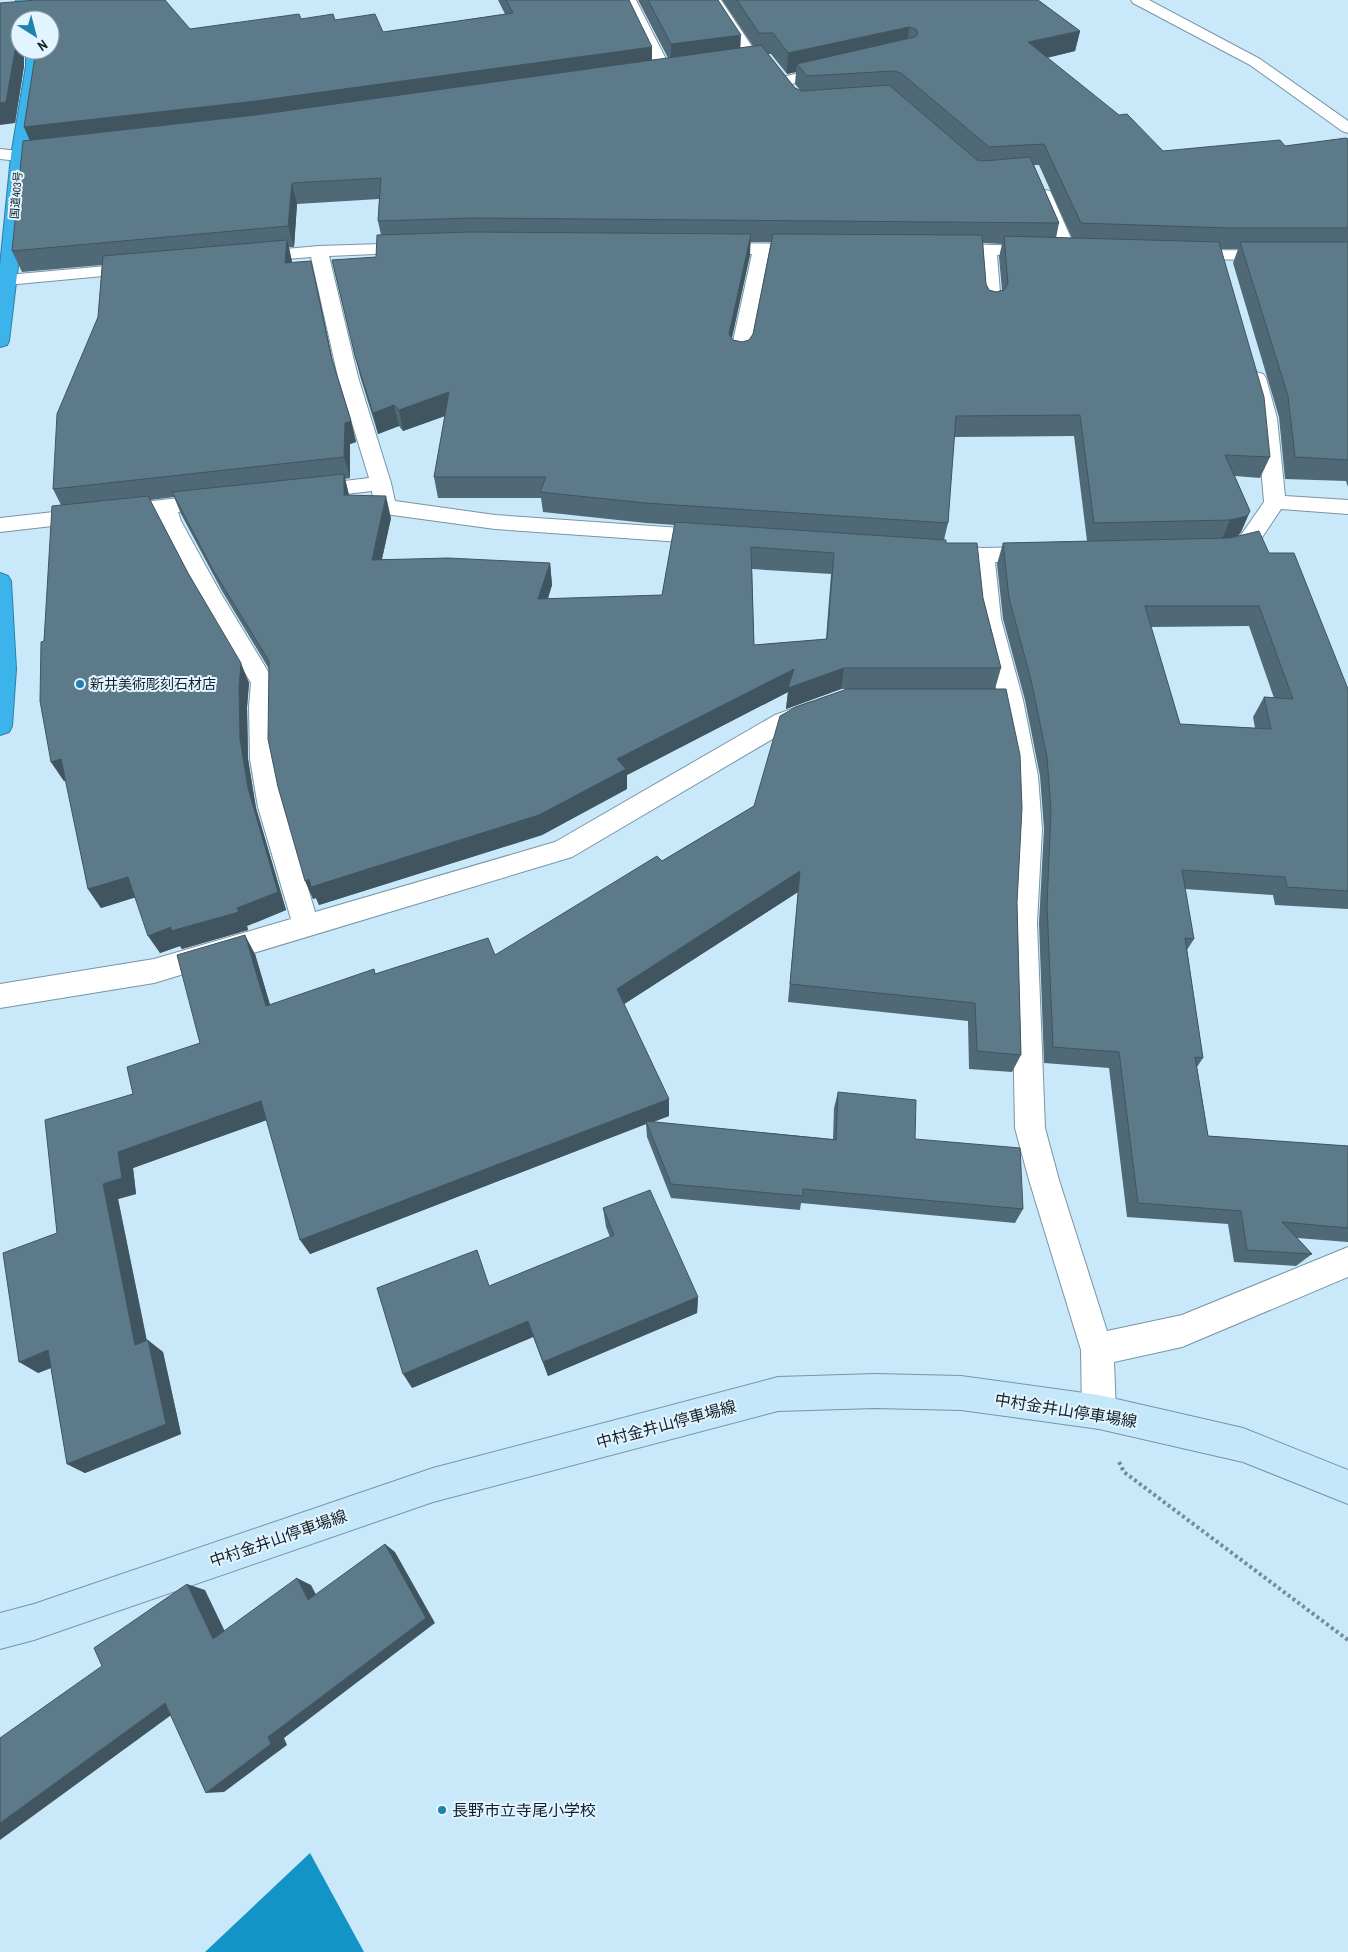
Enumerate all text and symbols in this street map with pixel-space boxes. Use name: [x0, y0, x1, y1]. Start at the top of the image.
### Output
north arrow: [10, 10, 60, 60]
text: N: [34, 36, 51, 55]
street label: 国道403号: [7, 170, 25, 220]
place label: 新井美術彫刻石材店: [90, 675, 216, 693]
marker: 新井美術彫刻石材店: [74, 678, 86, 690]
street label: 中村金井山停車場線: [993, 1388, 1139, 1432]
street label: 中村金井山停車場線: [594, 1395, 738, 1453]
street label: 中村金井山停車場線: [206, 1504, 350, 1572]
place label: 長野市立寺尾小学校: [452, 1799, 596, 1821]
marker: 長野市立寺尾小学校: [436, 1804, 448, 1816]

